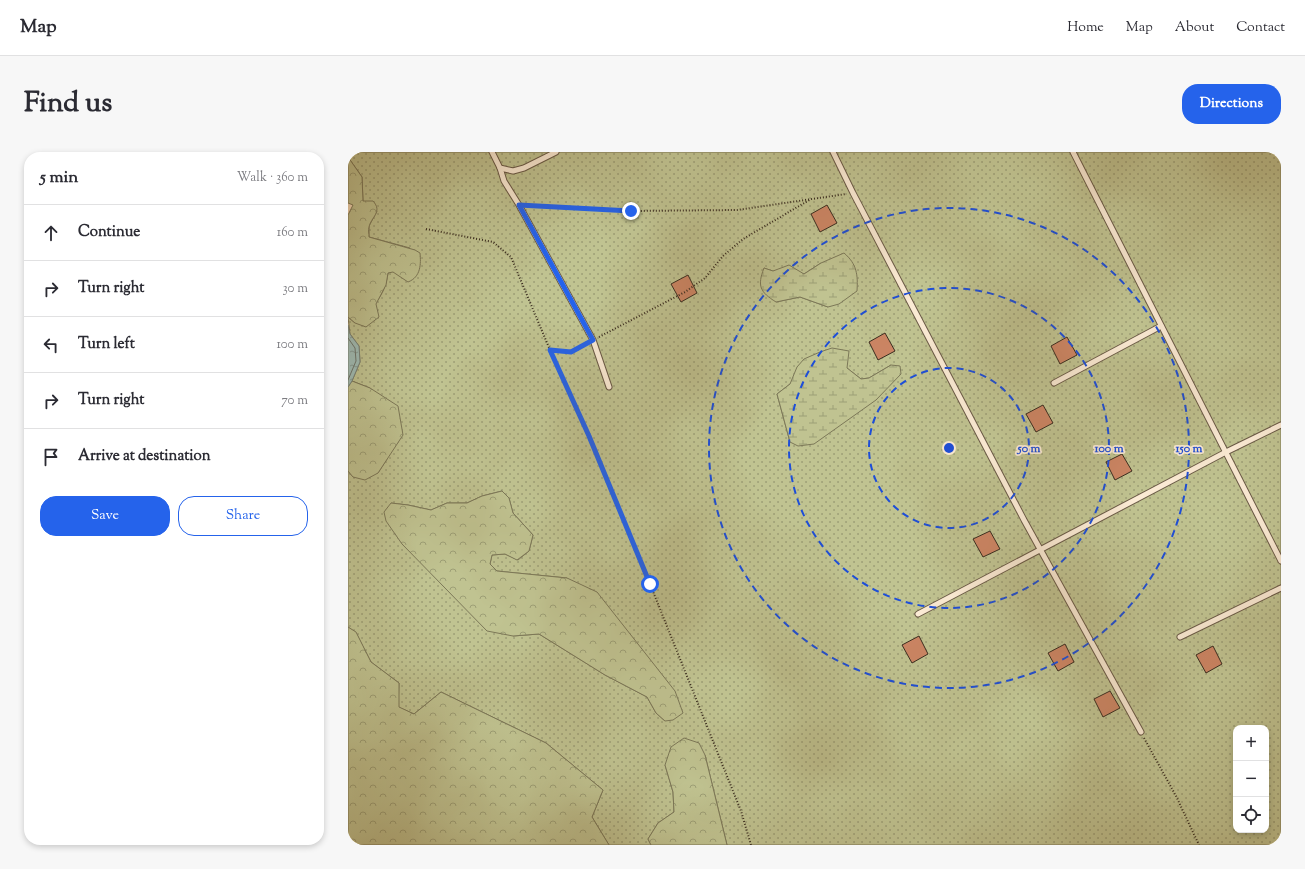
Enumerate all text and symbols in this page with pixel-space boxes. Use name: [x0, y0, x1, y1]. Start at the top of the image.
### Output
text: Map: [20, 14, 57, 41]
text: Home: [1067, 18, 1104, 38]
text: Map: [1126, 18, 1153, 38]
text: About: [1175, 18, 1214, 38]
text: Contact: [1236, 18, 1285, 38]
text: Find us: [24, 84, 112, 124]
button: Directions: [1182, 84, 1281, 124]
text: 5 min: [40, 166, 78, 190]
text: Walk · 360 m: [237, 169, 308, 187]
route end: [622, 202, 640, 220]
icon: ahead: [40, 222, 62, 244]
text: Continue: [78, 222, 140, 243]
text: 160 m: [277, 224, 308, 242]
icon: right: [40, 278, 62, 300]
text: Turn right: [78, 278, 144, 299]
text: 30 m: [282, 280, 308, 298]
icon: left: [40, 334, 62, 356]
text: Turn left: [78, 334, 135, 355]
text: 100 m: [276, 336, 308, 354]
icon: right: [40, 390, 62, 412]
text: Turn right: [78, 390, 144, 411]
text: 70 m: [281, 392, 308, 410]
text: 50 m: [1017, 440, 1041, 458]
text: 100 m: [1093, 440, 1124, 458]
text: 150 m: [1174, 440, 1203, 458]
centre of rings: [942, 441, 956, 455]
icon: arrive: [40, 446, 62, 468]
text: Arrive at destination: [78, 446, 211, 467]
button: Save: [40, 496, 170, 536]
button: Share: [178, 496, 308, 536]
route start: [641, 575, 659, 593]
map controls: [1233, 725, 1269, 833]
button: +: [1233, 725, 1269, 761]
button: −: [1233, 761, 1269, 797]
button: locate: [1233, 797, 1269, 833]

